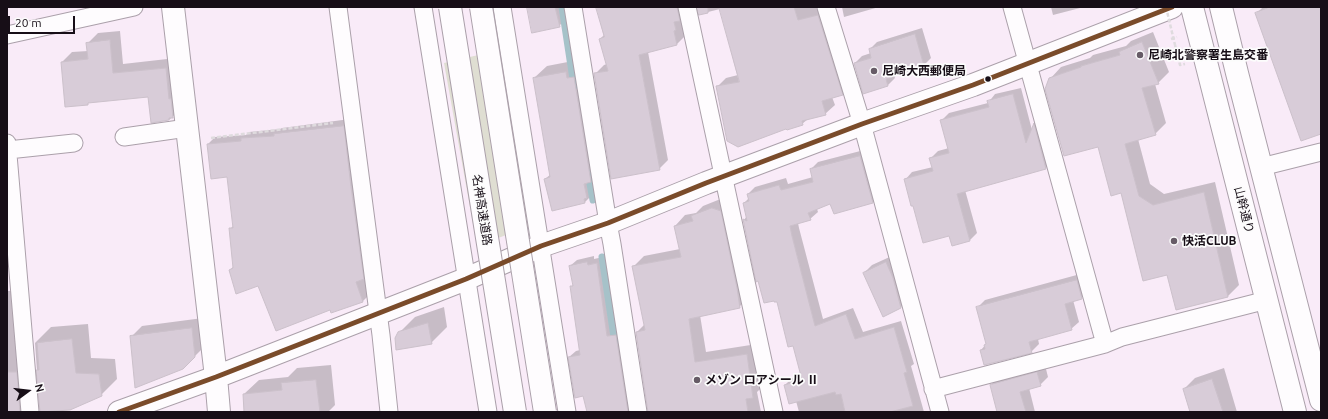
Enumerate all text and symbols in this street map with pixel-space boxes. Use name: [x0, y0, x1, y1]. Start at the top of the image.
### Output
scale bar: [10, 8, 77, 34]
text: 20 m: [15, 16, 42, 29]
place label: 尼崎北警察署生島交番: [1148, 48, 1268, 62]
marker: 尼崎北警察署生島交番: [1135, 50, 1145, 60]
place label: 尼崎大西郵便局: [882, 64, 966, 78]
marker: 尼崎大西郵便局: [869, 66, 879, 76]
unlabelled marker: [983, 74, 993, 84]
street label: 名神高速道路: [469, 173, 495, 247]
street label: 山幹通り: [1231, 185, 1257, 235]
place label: 快活CLUB: [1182, 234, 1237, 248]
marker: 快活CLUB: [1169, 236, 1179, 246]
north arrow: [8, 371, 48, 411]
place label: メゾン ロアシール Ⅱ: [705, 373, 819, 387]
marker: メゾン ロアシール Ⅱ: [692, 375, 702, 385]
text: N: [33, 382, 46, 393]

